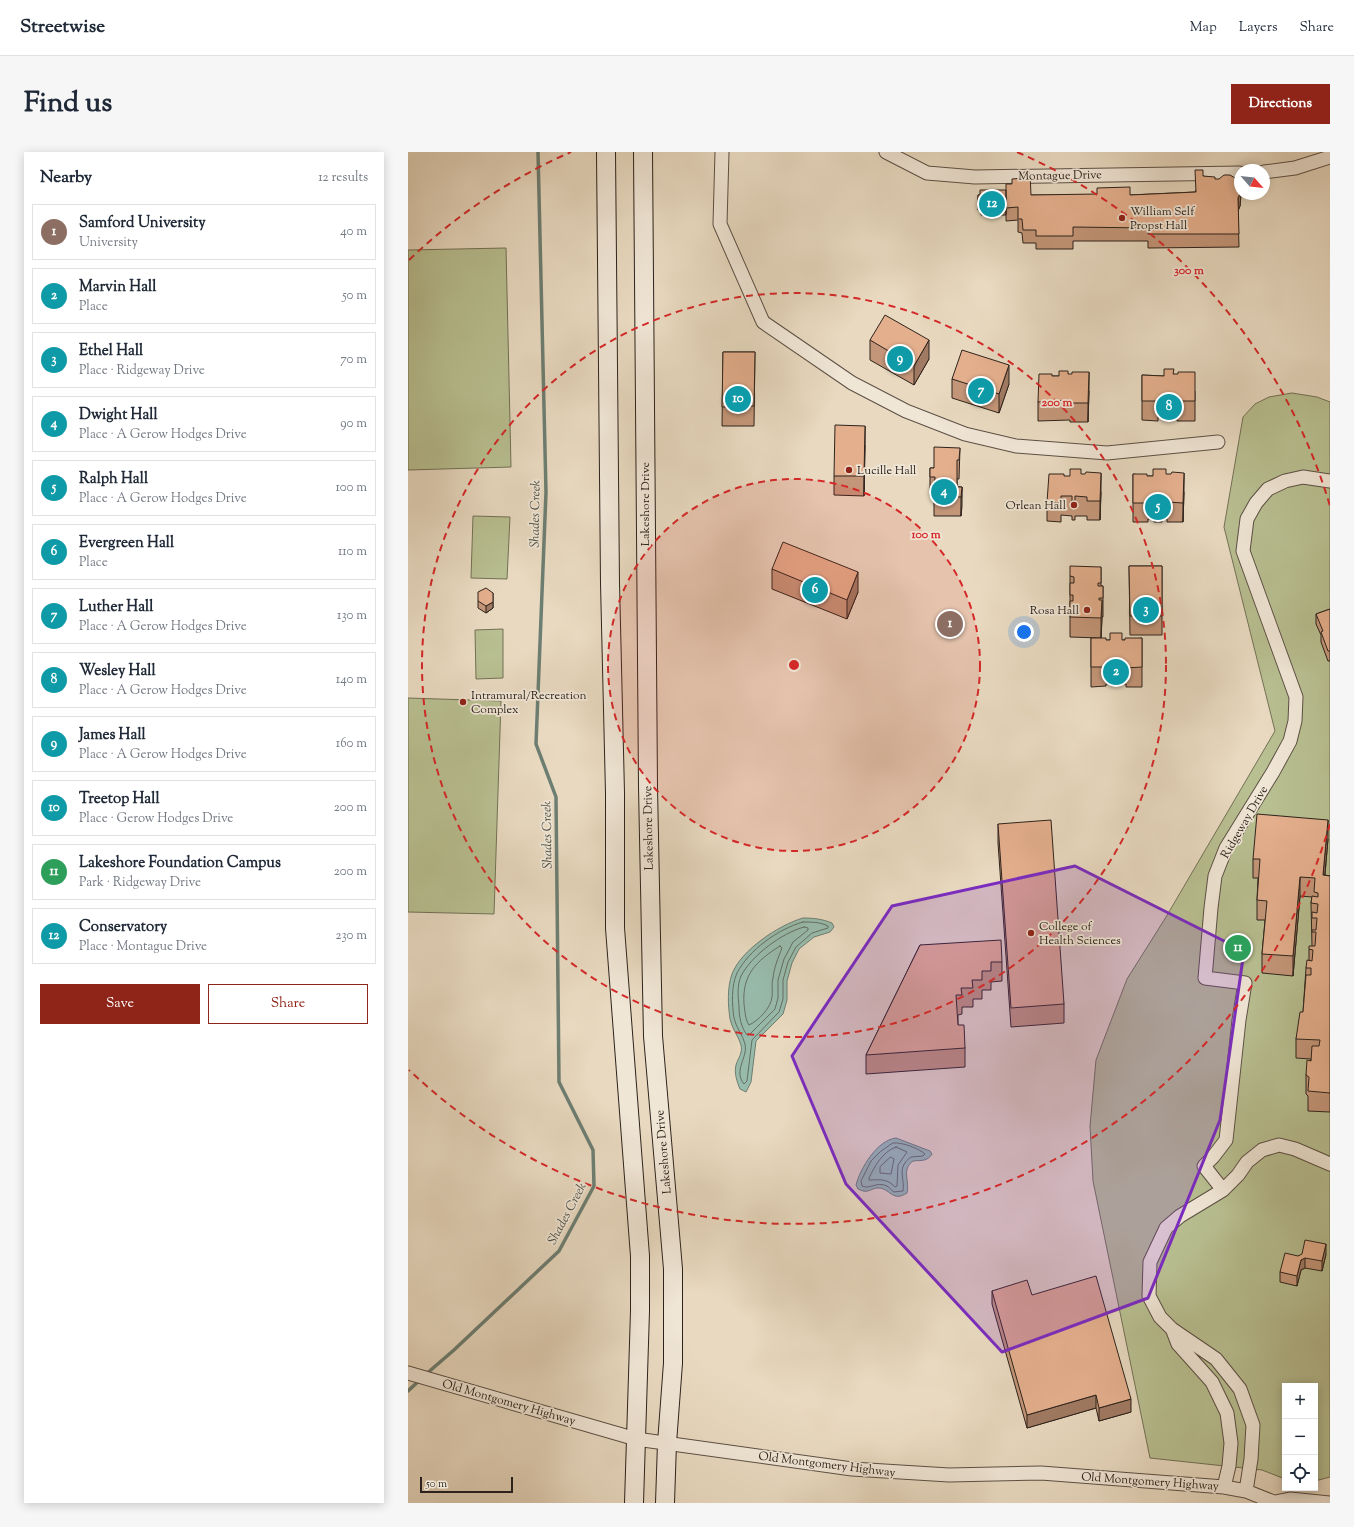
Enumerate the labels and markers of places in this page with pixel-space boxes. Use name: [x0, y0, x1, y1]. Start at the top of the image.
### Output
pin: 12: [979, 189, 1005, 219]
place label: William Self Propst Hall: [1130, 203, 1195, 235]
marker: William Self Propst Hall: [1117, 213, 1127, 223]
pin: 9: [887, 344, 913, 374]
pin: 7: [968, 376, 994, 406]
pin: 10: [725, 384, 751, 414]
pin: 8: [1156, 392, 1182, 422]
place label: Lucille Hall: [857, 462, 917, 480]
marker: Lucille Hall: [844, 465, 854, 475]
pin: 4: [931, 477, 957, 507]
pin: 5: [1145, 492, 1171, 522]
place label: Orlean Hall: [1006, 497, 1067, 515]
marker: Orlean Hall: [1069, 500, 1079, 510]
pin: 6: [802, 575, 828, 605]
pin: 3: [1133, 595, 1159, 625]
place label: Rosa Hall: [1030, 602, 1080, 620]
marker: Rosa Hall: [1082, 605, 1092, 615]
pin: 1: [937, 609, 963, 639]
pin: 2: [1103, 657, 1129, 687]
centre of rings: [787, 658, 801, 672]
place label: Intramural/Recreation Complex: [471, 687, 587, 719]
marker: Intramural/Recreation Complex: [458, 697, 468, 707]
place label: College of Health Sciences: [1039, 918, 1121, 950]
marker: College of Health Sciences: [1026, 928, 1036, 938]
pin: 11: [1225, 933, 1251, 963]

